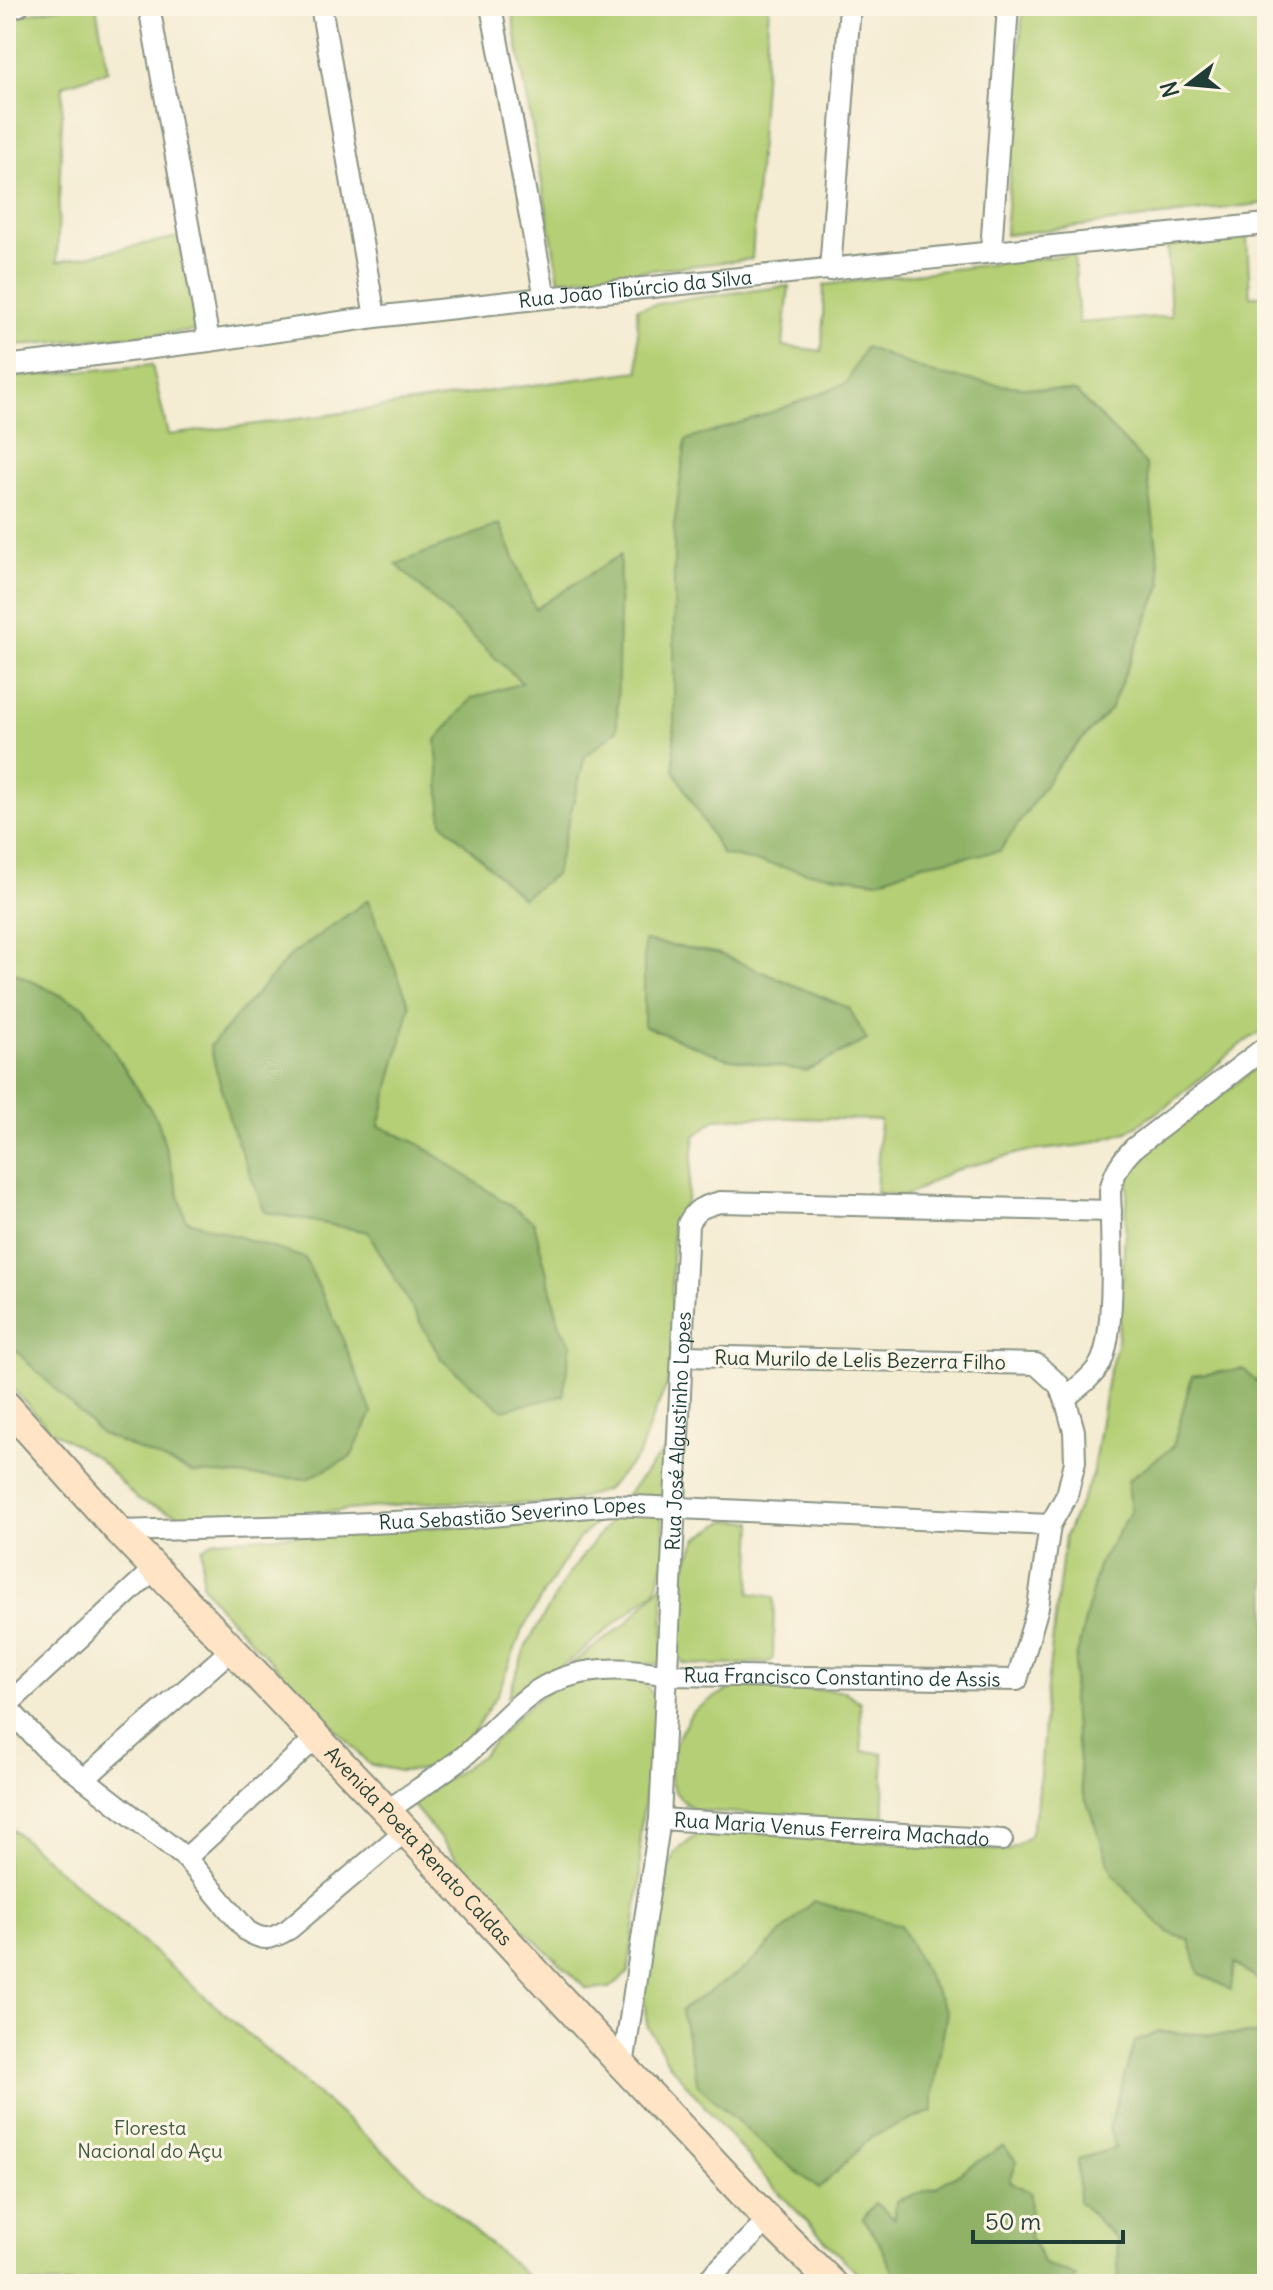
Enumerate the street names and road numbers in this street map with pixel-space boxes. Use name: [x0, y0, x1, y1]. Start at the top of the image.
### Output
street label: Rua João Tibúrcio da Silva: [517, 264, 753, 313]
street label: Rua José Algustinho Lopes: [660, 1311, 696, 1551]
street label: Rua Murilo de Lelis Bezerra Filho: [714, 1344, 1006, 1375]
street label: Rua Sebastião Severino Lopes: [378, 1492, 647, 1535]
street label: Rua Francisco Constantino de Assis: [683, 1662, 1001, 1692]
street label: Avenida Poeta Renato Caldas: [320, 1741, 518, 1951]
street label: Rua Maria Venus Ferreira Machado: [673, 1807, 990, 1851]

